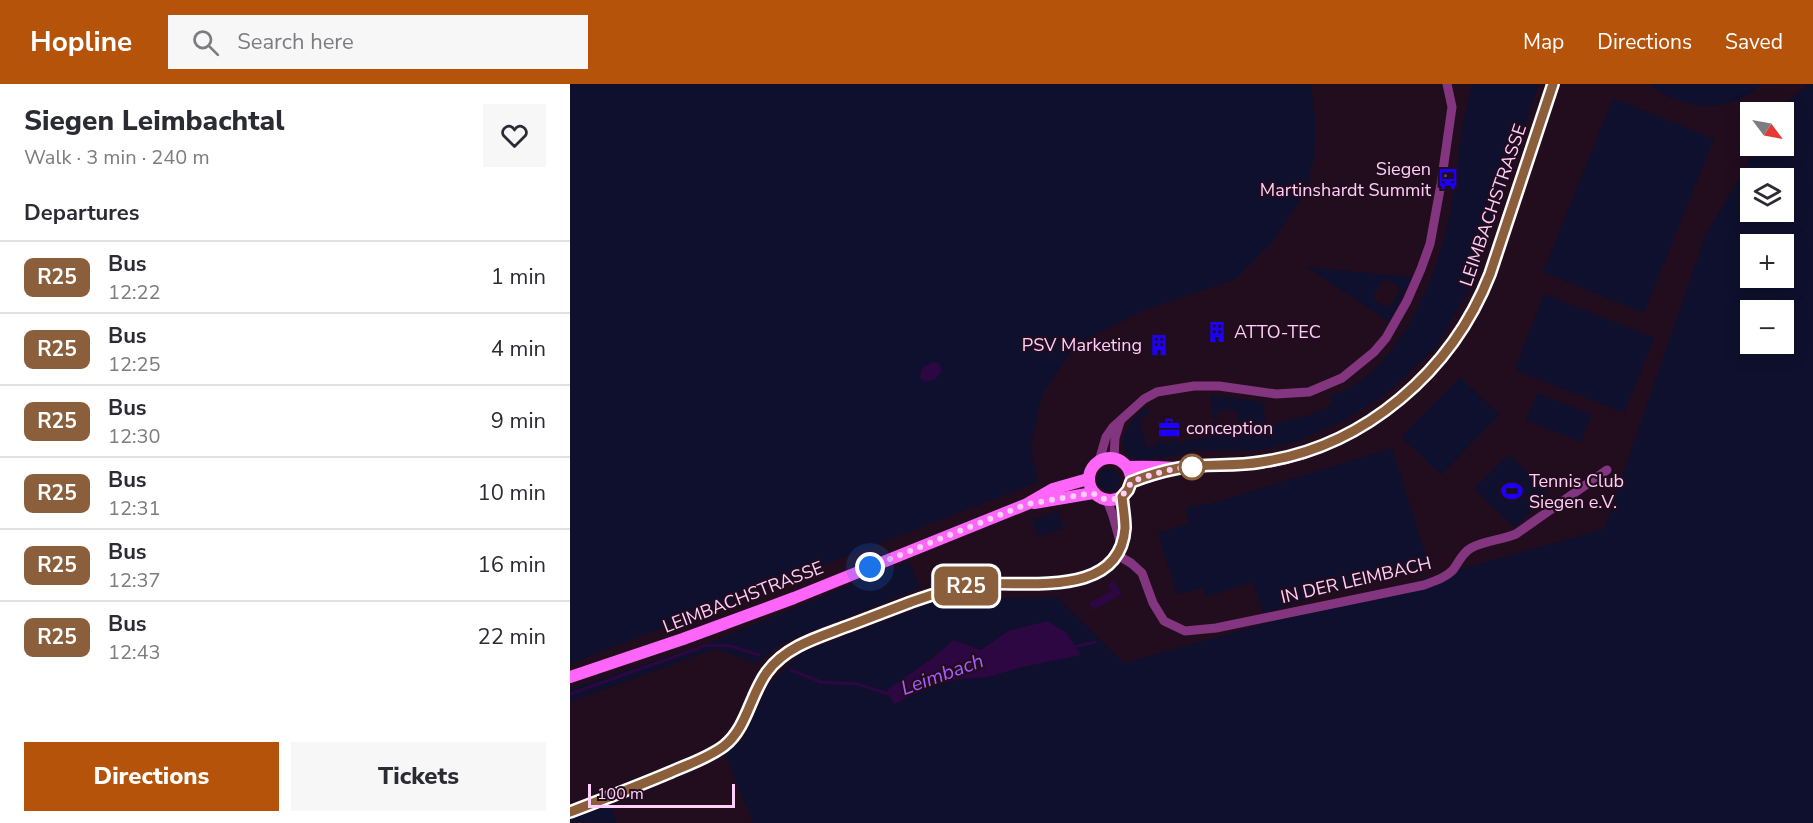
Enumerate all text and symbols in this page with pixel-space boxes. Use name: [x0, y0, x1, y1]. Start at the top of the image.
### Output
search box: [168, 15, 588, 69]
text: Hopline: [30, 23, 132, 61]
icon: search: [189, 26, 222, 59]
text: Search here: [237, 27, 354, 57]
text: Map: [1523, 28, 1564, 56]
text: Directions: [1597, 28, 1692, 56]
text: Saved: [1725, 28, 1783, 56]
text: Siegen Leimbachtal: [24, 102, 285, 140]
north arrow: [1740, 102, 1794, 156]
map controls: [1740, 102, 1794, 354]
button: heart: [483, 104, 546, 167]
street label: LEIMBACHSTRASSE: [1454, 121, 1532, 289]
text: Walk · 3 min · 240 m: [24, 144, 210, 171]
place label: Siegen Martinshardt Summit: [1260, 157, 1432, 202]
bus stop icon: Siegen Martinshardt Summit: [1436, 167, 1460, 191]
button: layers: [1740, 168, 1794, 222]
text: Departures: [24, 198, 139, 228]
button: +: [1740, 234, 1794, 288]
text: Bus: [108, 249, 147, 279]
text: 1 min: [491, 262, 546, 292]
text: R25: [37, 263, 77, 291]
text: 12:22: [108, 279, 161, 306]
button: −: [1740, 300, 1794, 354]
building icon: ATTO-TEC: [1205, 320, 1229, 344]
place label: ATTO-TEC: [1234, 320, 1321, 344]
text: Bus: [108, 321, 147, 351]
place label: PSV Marketing: [1022, 333, 1142, 357]
building icon: PSV Marketing: [1147, 333, 1171, 357]
text: 4 min: [491, 334, 546, 364]
text: R25: [37, 335, 77, 363]
text: 12:25: [108, 351, 161, 378]
text: Bus: [108, 393, 147, 423]
text: 9 min: [491, 406, 546, 436]
text: R25: [37, 407, 77, 435]
office icon: conception: [1157, 416, 1181, 440]
place label: conception: [1186, 416, 1273, 440]
text: 12:30: [108, 423, 161, 450]
unlabelled marker: [1179, 454, 1205, 480]
text: Bus: [108, 465, 147, 495]
place label: Tennis Club Siegen e.V.: [1529, 469, 1624, 514]
text: 10 min: [478, 478, 546, 508]
text: R25: [37, 479, 77, 507]
sports icon: Tennis Club Siegen e.V.: [1500, 479, 1524, 503]
text: 12:31: [108, 495, 161, 522]
text: Bus: [108, 537, 147, 567]
text: 16 min: [478, 550, 546, 580]
text: R25: [37, 551, 77, 579]
street label: IN DER LEIMBACH: [1278, 551, 1434, 609]
your location: [855, 552, 885, 582]
street label: LEIMBACHSTRASSE: [659, 555, 827, 639]
line badge: R25: [932, 566, 1000, 606]
text: 12:37: [108, 567, 161, 594]
text: R25: [946, 572, 986, 600]
text: Bus: [108, 609, 147, 639]
text: 22 min: [478, 622, 546, 652]
text: R25: [37, 623, 77, 651]
text: 12:43: [108, 639, 161, 666]
water label: Leimbach: [897, 647, 987, 702]
button: Directions: [24, 742, 279, 811]
button: Tickets: [291, 742, 546, 811]
scale bar: [588, 781, 735, 808]
text: 100 m: [597, 783, 644, 805]

